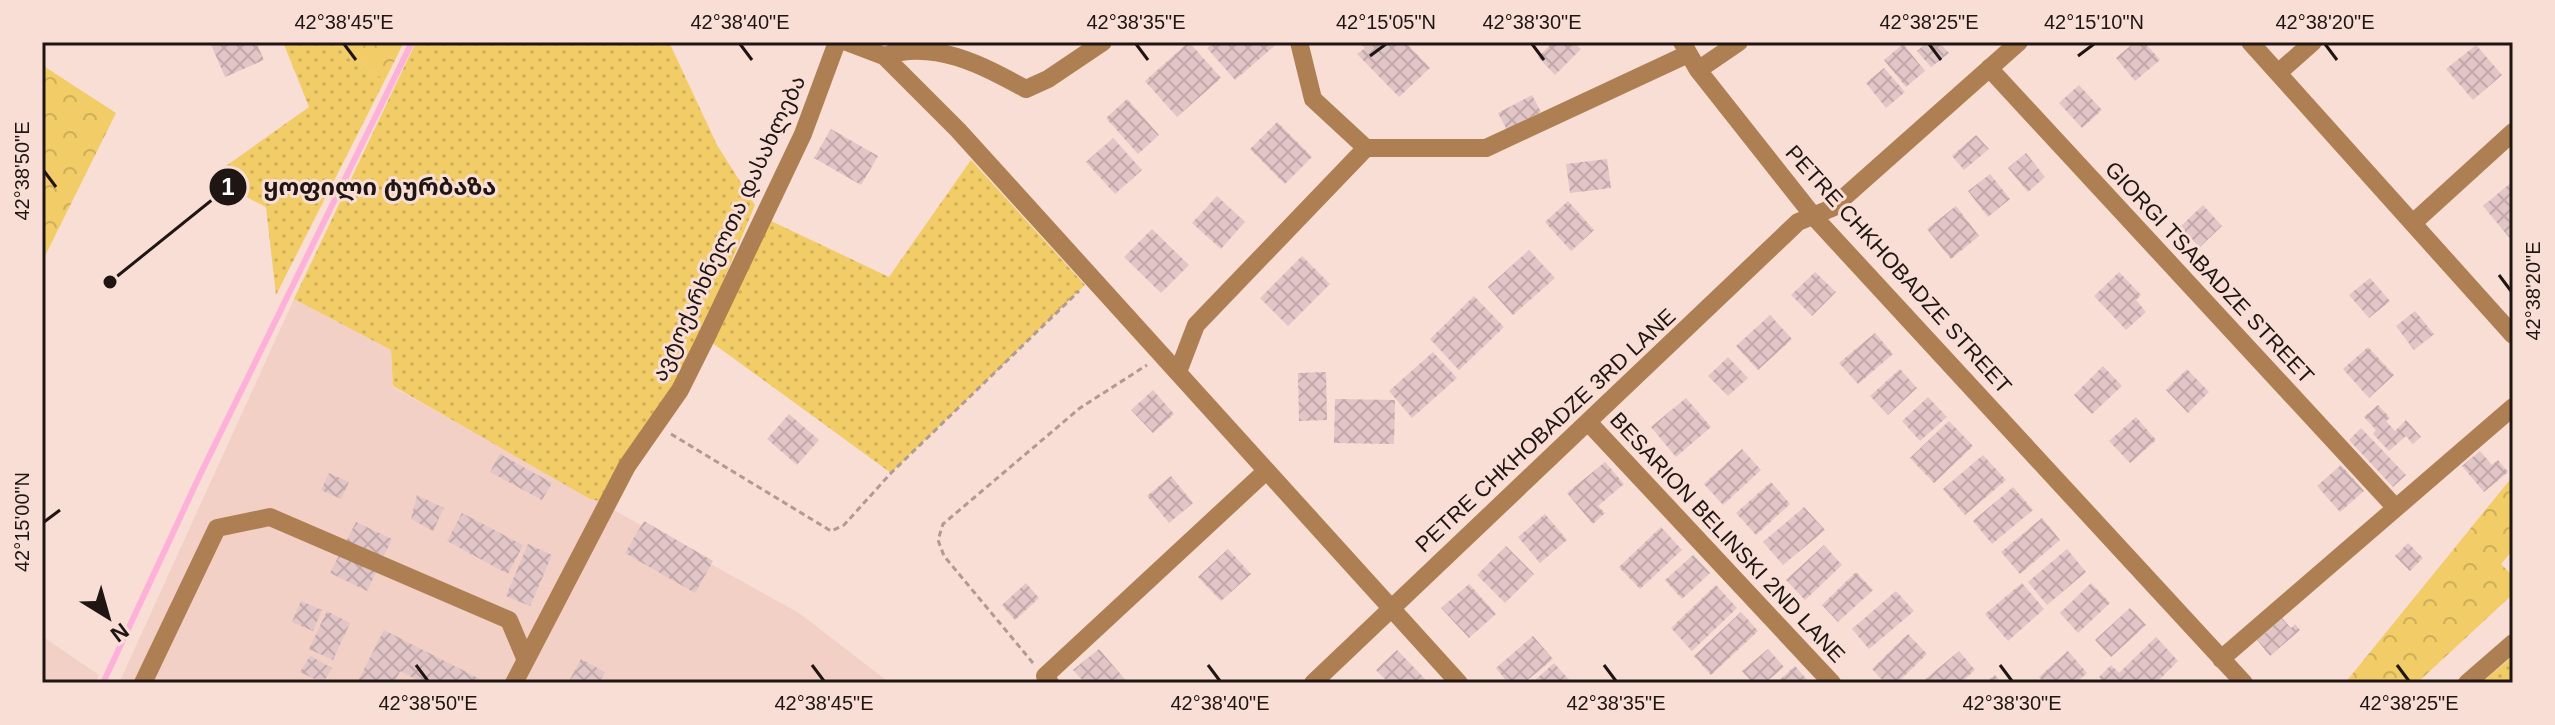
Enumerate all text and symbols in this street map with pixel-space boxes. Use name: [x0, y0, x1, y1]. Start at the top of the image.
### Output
text: 42°38'45"E: [295, 11, 394, 33]
text: 42°38'40"E: [691, 11, 790, 33]
text: 42°38'35"E: [1087, 11, 1186, 33]
text: 42°15'05"N: [1336, 11, 1436, 33]
text: 42°38'30"E: [1483, 11, 1582, 33]
text: 42°38'25"E: [1880, 11, 1979, 33]
text: 42°15'10"N: [2044, 11, 2144, 33]
text: 42°38'20"E: [2276, 11, 2375, 33]
street label: ავტოქარხნელთა დასახლება: [646, 71, 811, 386]
text: 42°38'50"E: [11, 122, 33, 221]
street label: PETRE CHKHOBADZE STREET: [1781, 140, 2017, 399]
street label: GIORGI TSABADZE STREET: [2100, 156, 2319, 388]
callout: ყოფილი ტურბაზა: [208, 163, 512, 211]
text: 1: [221, 173, 235, 200]
text: ყოფილი ტურბაზა: [264, 173, 496, 201]
text: 42°38'20"E: [2522, 242, 2544, 341]
street label: PETRE CHKHOBADZE 3RD LANE: [1410, 303, 1680, 557]
street label: BESARION BELINSKI 2ND LANE: [1605, 407, 1850, 667]
text: 42°15'00"N: [11, 472, 33, 572]
north arrow: [68, 577, 148, 657]
text: N: [106, 618, 134, 647]
text: 42°38'50"E: [379, 692, 478, 714]
text: 42°38'45"E: [775, 692, 874, 714]
text: 42°38'40"E: [1171, 692, 1270, 714]
text: 42°38'35"E: [1567, 692, 1666, 714]
text: 42°38'30"E: [1963, 692, 2062, 714]
text: 42°38'25"E: [2360, 692, 2459, 714]

